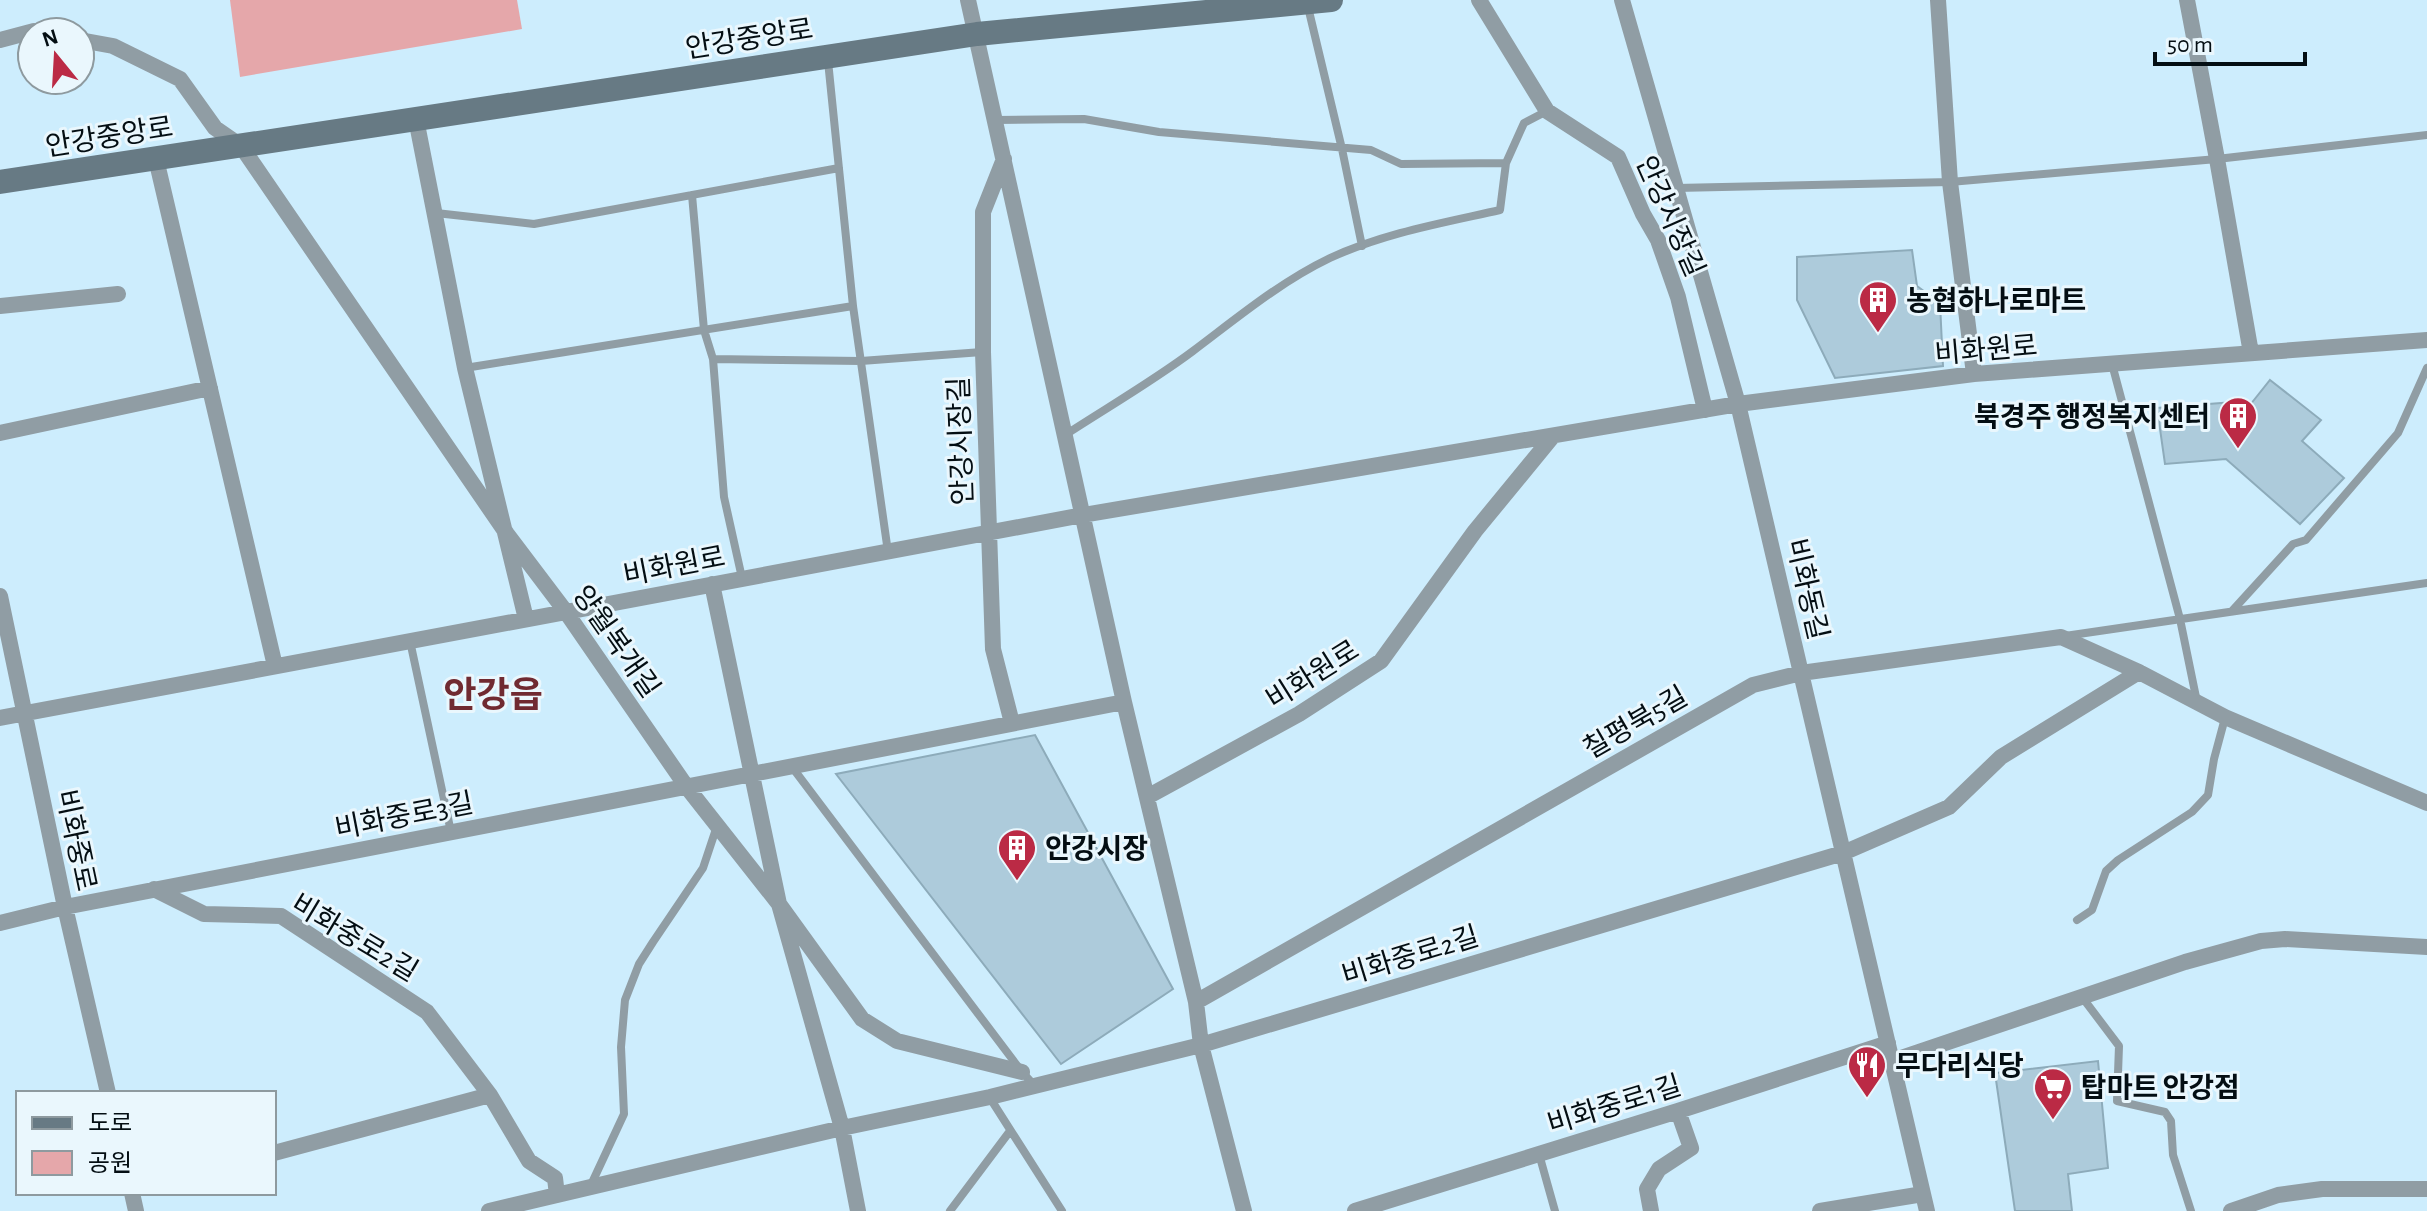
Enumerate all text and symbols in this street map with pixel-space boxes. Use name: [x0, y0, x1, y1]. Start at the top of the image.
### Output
street label: 안강중앙로: [683, 14, 815, 64]
north arrow: [16, 16, 96, 96]
scale bar: [2155, 16, 2305, 66]
text: N: [39, 25, 61, 51]
text: 50 m: [2167, 33, 2213, 57]
street label: 안강중앙로: [43, 112, 175, 162]
street label: 안강시장길: [1630, 151, 1710, 281]
building icon: 농협하나로마트: [1857, 279, 1899, 334]
place label: 농협하나로마트: [1906, 286, 2086, 316]
street label: 비화원로: [1933, 331, 2039, 369]
street label: 안강시장길: [944, 376, 978, 506]
building icon: 북경주 행정복지센터: [2217, 395, 2259, 450]
place label: 북경주 행정복지센터: [1974, 402, 2210, 432]
street label: 비화동길: [1781, 536, 1833, 643]
street label: 비화원로: [621, 541, 728, 591]
street label: 양월복개길: [567, 580, 665, 703]
street label: 비화원로: [1261, 635, 1364, 715]
district label: 안강읍: [443, 676, 543, 714]
street label: 칠평북5길: [1578, 681, 1693, 765]
street label: 비화중로: [51, 787, 101, 894]
street label: 비화중로3길: [332, 788, 476, 844]
building icon: 안강시장: [996, 827, 1038, 882]
place label: 안강시장: [1045, 834, 1148, 864]
street label: 비화중로2길: [286, 889, 423, 987]
street label: 비화중로2길: [1338, 921, 1482, 991]
restaurant icon: 무다리식당: [1846, 1044, 1888, 1099]
place label: 무다리식당: [1895, 1051, 2024, 1081]
supermarket icon: 탑마트 안강점: [2032, 1066, 2074, 1121]
street label: 비화중로1길: [1544, 1070, 1685, 1140]
place label: 탑마트 안강점: [2081, 1073, 2240, 1103]
legend: [16, 1091, 276, 1195]
text: 도로: [88, 1112, 132, 1136]
text: 공원: [88, 1151, 132, 1176]

